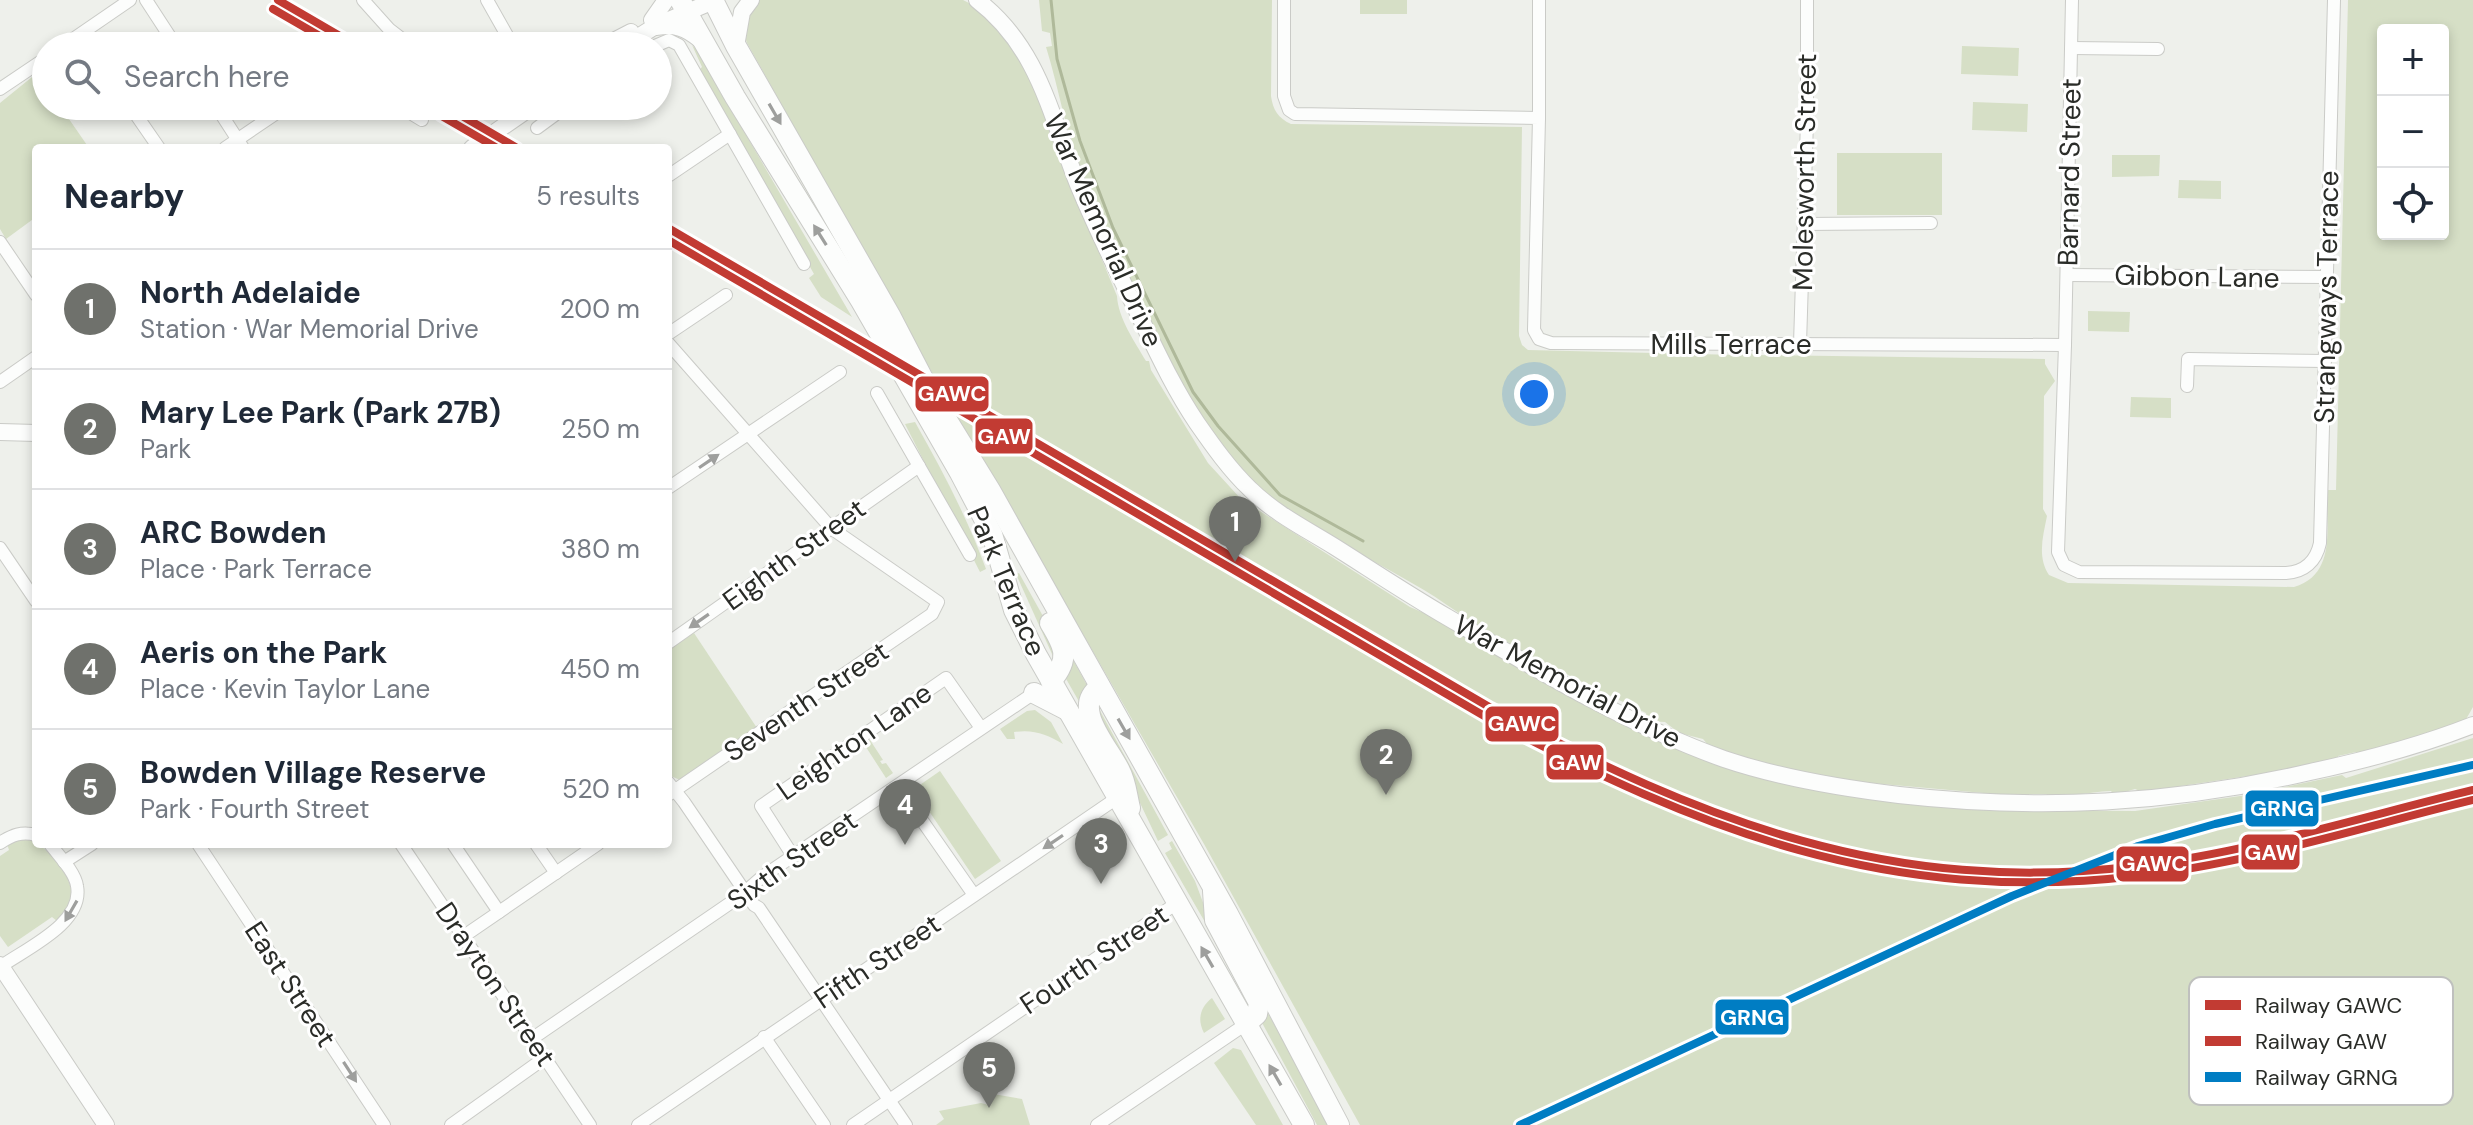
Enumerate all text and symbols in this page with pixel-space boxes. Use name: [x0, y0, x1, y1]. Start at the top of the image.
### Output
map controls: [2377, 24, 2449, 240]
button: +: [2377, 24, 2449, 96]
search box: [32, 32, 672, 120]
street label: Molesworth Street: [1784, 53, 1825, 291]
icon: search: [60, 54, 104, 98]
text: Search here: [124, 57, 290, 96]
street label: Barnard Street: [2049, 78, 2090, 266]
button: −: [2377, 96, 2449, 168]
one-way arrow: [768, 102, 782, 125]
street label: War Memorial Drive: [1035, 108, 1172, 353]
button: locate: [2377, 168, 2449, 240]
street label: Strangways Terrace: [2306, 170, 2347, 424]
text: Nearby: [64, 174, 184, 219]
text: 5 results: [536, 179, 640, 213]
one-way arrow: [813, 224, 828, 245]
street label: Gibbon Lane: [2114, 257, 2280, 296]
text: North Adelaide: [140, 273, 361, 312]
text: 1: [85, 292, 95, 326]
text: 200 m: [560, 292, 640, 326]
text: Station · War Memorial Drive: [140, 312, 479, 346]
street label: Mills Terrace: [1650, 326, 1812, 363]
your location: [1514, 374, 1554, 414]
line badge: GAWC: [914, 375, 990, 413]
text: GAWC: [917, 379, 987, 408]
text: Mary Lee Park (Park 27B): [140, 393, 501, 432]
text: 2: [82, 412, 98, 446]
text: 250 m: [561, 412, 640, 446]
line badge: GAW: [974, 417, 1034, 455]
text: GAW: [977, 422, 1031, 451]
text: Park: [140, 432, 191, 466]
one-way arrow: [698, 453, 719, 468]
street label: Eighth Street: [715, 490, 873, 619]
pin: 1: [1209, 496, 1261, 562]
street label: Park Terrace: [958, 500, 1055, 662]
text: ARC Bowden: [140, 513, 327, 552]
text: 3: [82, 532, 98, 566]
text: 380 m: [561, 532, 640, 566]
text: Place · Park Terrace: [140, 552, 372, 586]
street label: War Memorial Drive: [1448, 606, 1688, 757]
one-way arrow: [688, 613, 709, 628]
text: Aeris on the Park: [140, 633, 387, 672]
street label: Seventh Street: [717, 633, 896, 770]
text: 4: [82, 652, 98, 686]
text: 450 m: [560, 652, 640, 686]
text: Place · Kevin Taylor Lane: [140, 672, 430, 706]
street label: Leighton Lane: [769, 674, 939, 809]
line badge: GAWC: [1484, 705, 1560, 743]
text: GAWC: [1487, 709, 1557, 738]
one-way arrow: [1117, 718, 1131, 740]
pin: 2: [1360, 729, 1412, 795]
line badge: GAW: [1545, 743, 1605, 781]
text: GAW: [1548, 748, 1602, 777]
text: Bowden Village Reserve: [140, 753, 486, 792]
text: 5: [82, 772, 98, 806]
text: 520 m: [562, 772, 640, 806]
pin: 4: [879, 779, 931, 845]
line badge: GRNG: [2244, 789, 2320, 828]
text: Park · Fourth Street: [140, 792, 369, 826]
text: GRNG: [2250, 794, 2314, 823]
street label: Sixth Street: [720, 802, 865, 919]
pin: 3: [1075, 818, 1127, 884]
line badge: GAW: [2240, 833, 2301, 871]
one-way arrow: [1042, 834, 1063, 849]
text: GAW: [2244, 838, 2298, 867]
line badge: GAWC: [2115, 845, 2190, 883]
text: GAWC: [2118, 849, 2188, 878]
street label: Drayton Street: [427, 895, 564, 1073]
street label: Fourth Street: [1013, 896, 1176, 1023]
one-way arrow: [64, 900, 79, 923]
street label: Fifth Street: [807, 906, 948, 1017]
street label: East Street: [236, 915, 345, 1054]
one-way arrow: [1200, 945, 1214, 968]
legend: [2189, 977, 2453, 1105]
text: Railway GAWC: [2255, 991, 2402, 1020]
line badge: GRNG: [1714, 998, 1790, 1036]
text: GRNG: [1720, 1003, 1784, 1032]
text: Railway GAW: [2255, 1027, 2387, 1056]
pin: 5: [963, 1042, 1015, 1108]
one-way arrow: [342, 1062, 357, 1083]
text: Railway GRNG: [2255, 1063, 2398, 1092]
one-way arrow: [1268, 1064, 1282, 1086]

